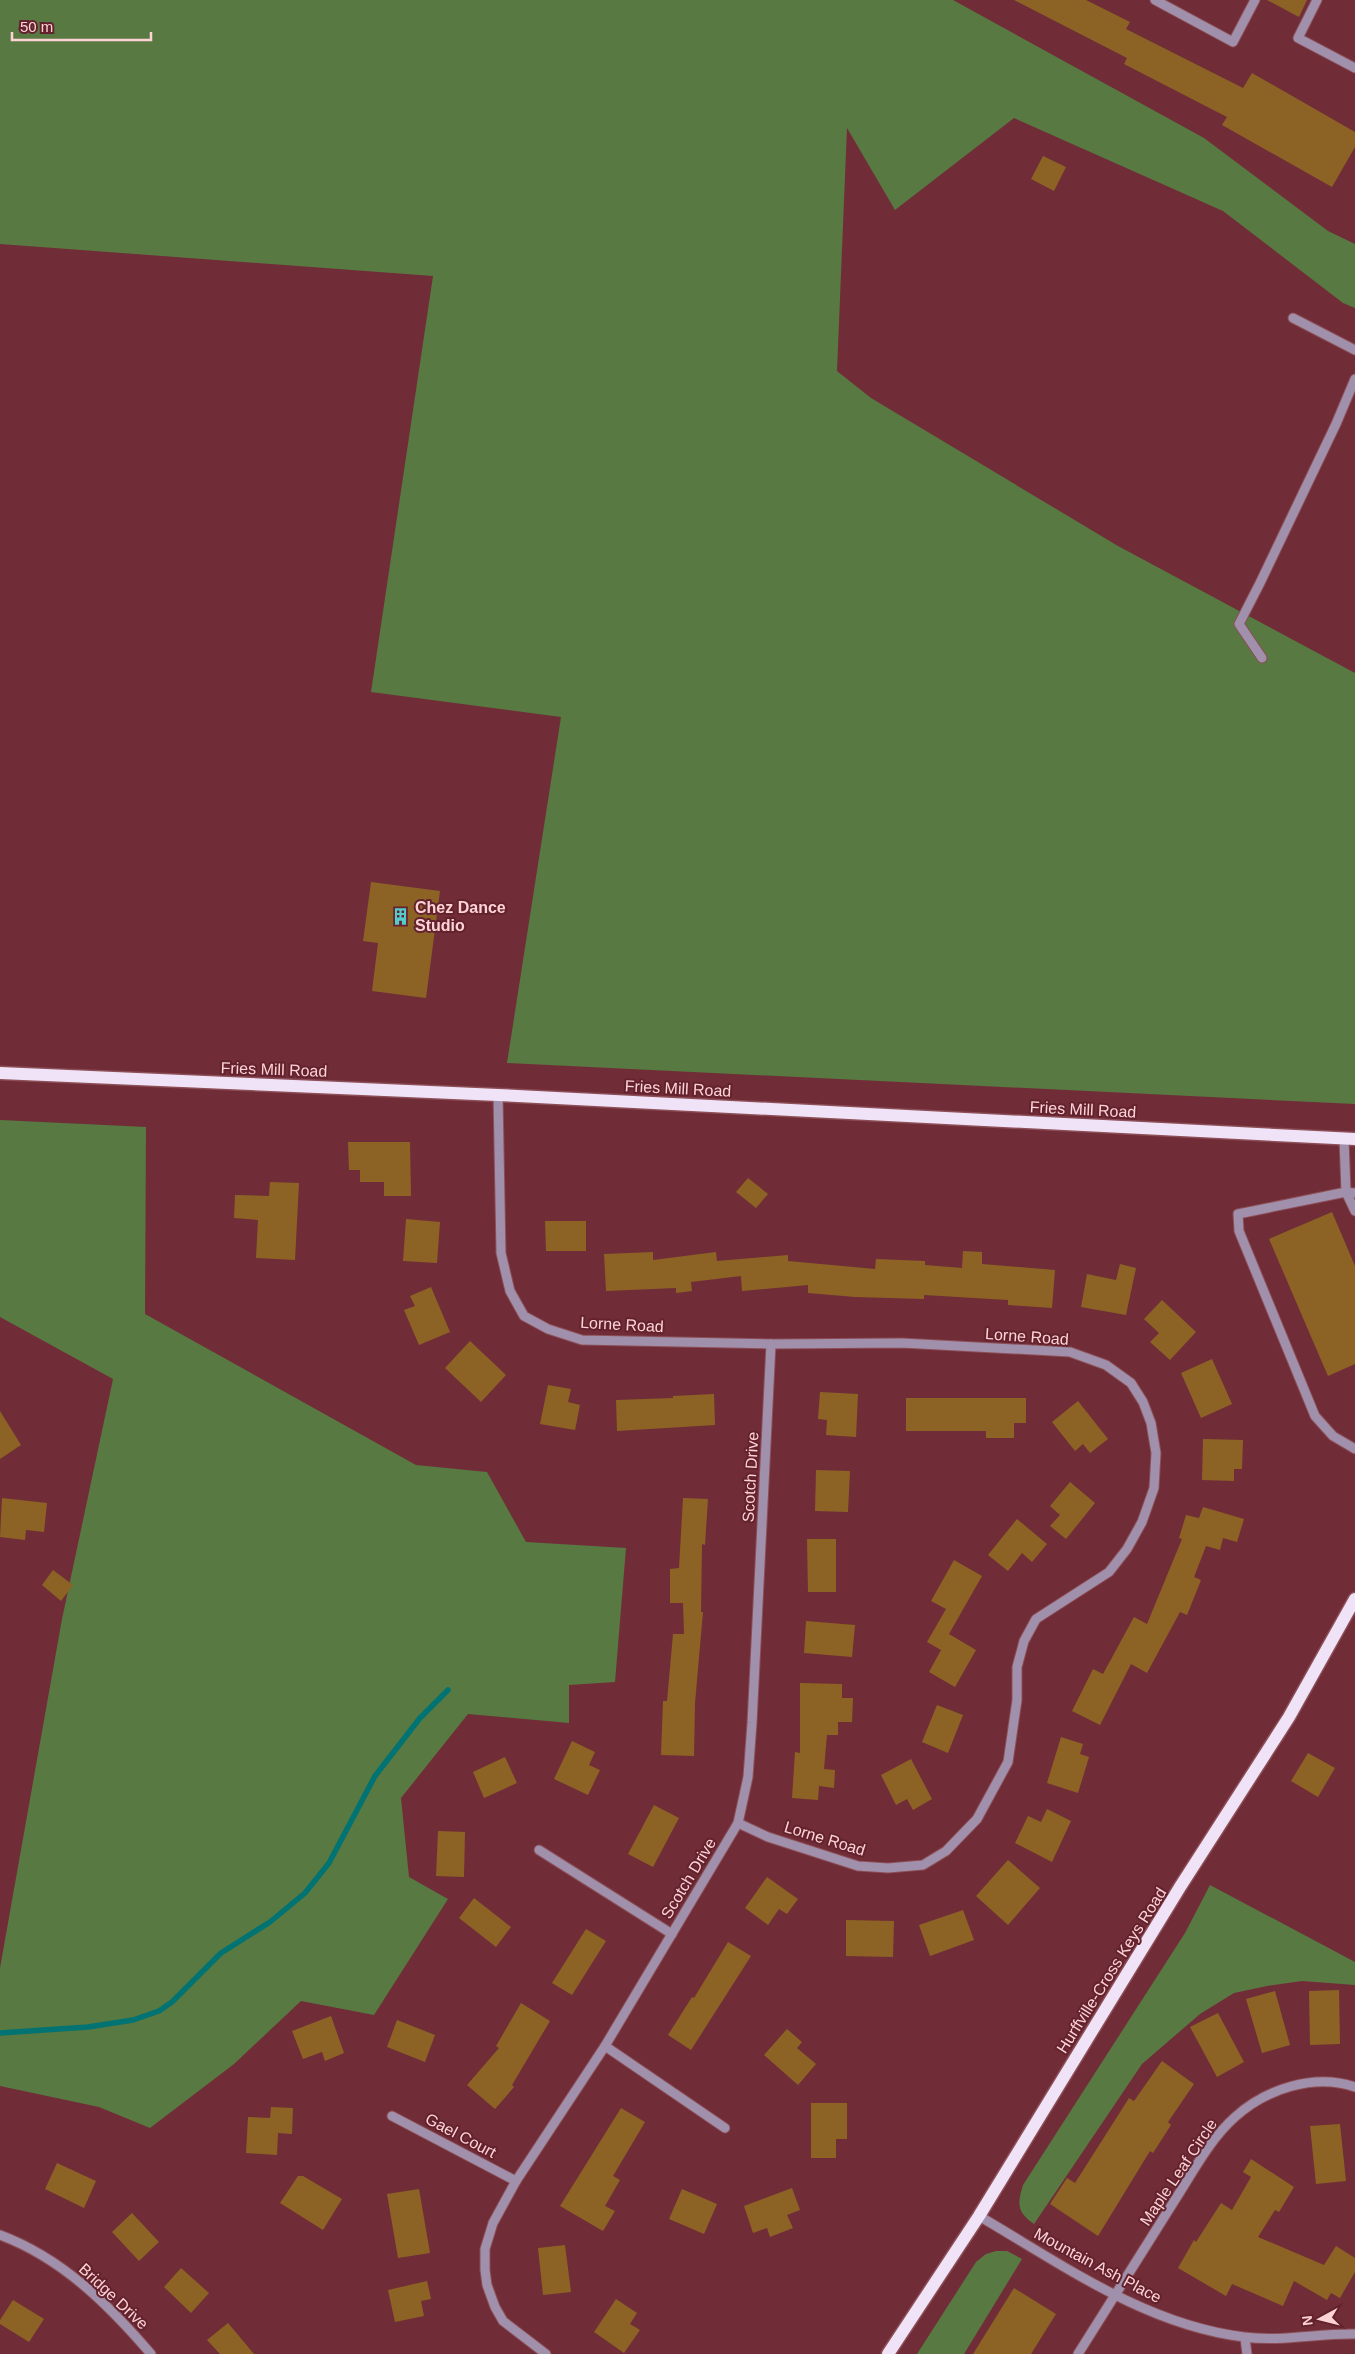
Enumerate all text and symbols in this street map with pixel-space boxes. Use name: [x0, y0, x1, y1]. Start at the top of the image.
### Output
scale bar: [12, 10, 151, 42]
text: 50 m: [20, 18, 53, 35]
place label: Chez Dance Studio: [415, 899, 506, 934]
building icon: Chez Dance Studio: [391, 906, 411, 926]
street label: Fries Mill Road: [220, 1059, 328, 1080]
street label: Fries Mill Road: [624, 1077, 732, 1100]
street label: Fries Mill Road: [1029, 1098, 1137, 1121]
street label: Lorne Road: [580, 1314, 664, 1335]
street label: Lorne Road: [985, 1325, 1069, 1348]
street label: Scotch Drive: [740, 1431, 761, 1523]
street label: Lorne Road: [782, 1818, 867, 1859]
street label: Scotch Drive: [658, 1835, 719, 1922]
street label: Hurffville-Cross Keys Road: [1053, 1884, 1169, 2056]
street label: Gael Court: [423, 2110, 499, 2161]
street label: Maple Leaf Circle: [1137, 2116, 1220, 2229]
street label: Mountain Ash Place: [1031, 2225, 1164, 2306]
street label: Bridge Drive: [76, 2260, 152, 2333]
north arrow: [1295, 2294, 1345, 2344]
text: N: [1299, 2315, 1316, 2327]

